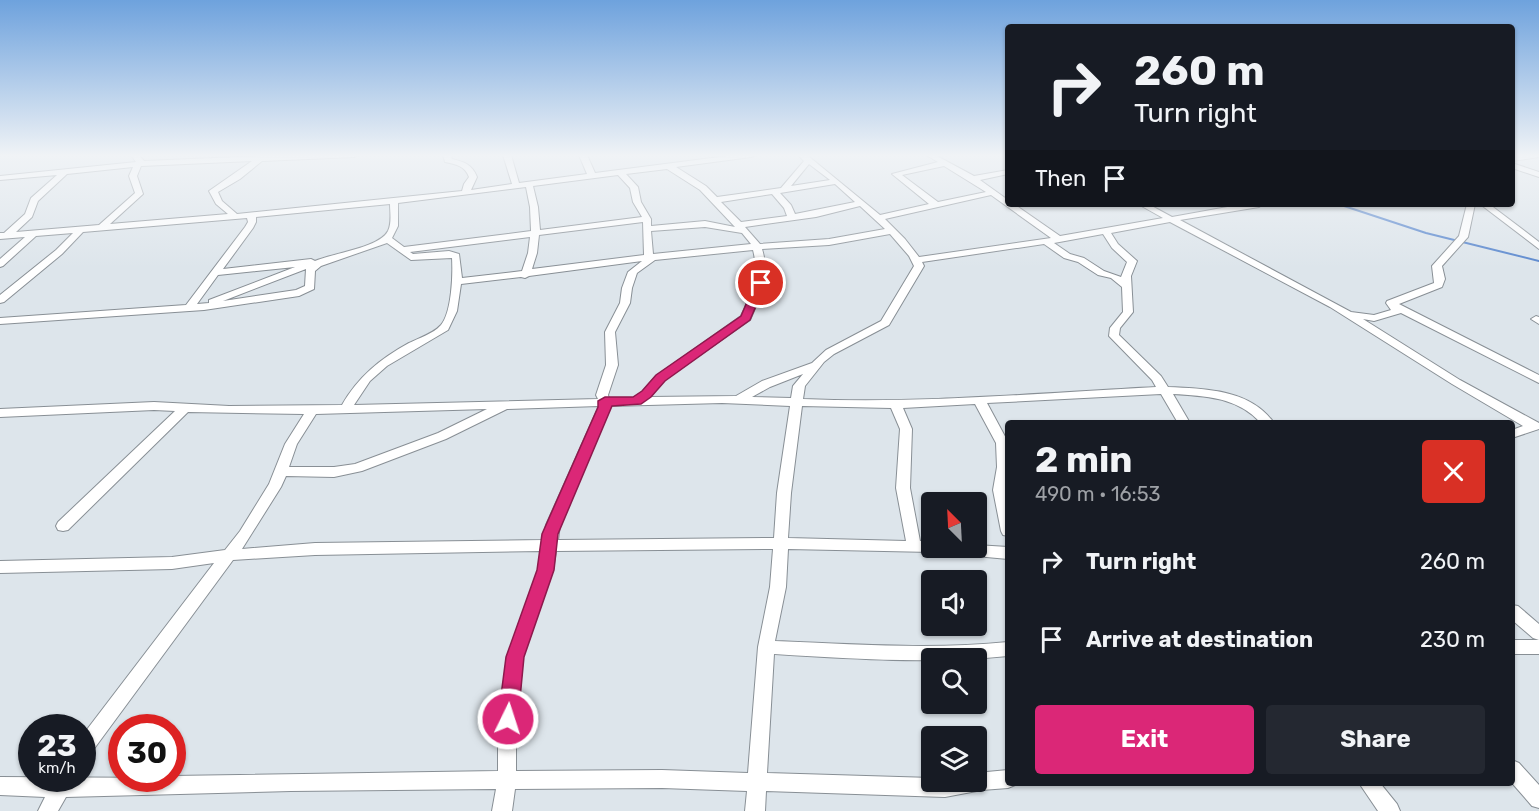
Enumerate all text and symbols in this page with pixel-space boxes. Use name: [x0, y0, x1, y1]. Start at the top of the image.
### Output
text: 260 m: [1134, 46, 1265, 96]
icon: right: [1035, 48, 1113, 126]
text: Turn right: [1134, 97, 1257, 129]
icon: arrive: [1098, 162, 1131, 195]
text: Then: [1035, 165, 1086, 192]
pin: [735, 257, 786, 308]
icon: arrive: [744, 266, 777, 299]
text: 2 min: [1035, 438, 1133, 481]
button: close: [1422, 440, 1485, 503]
text: 490 m · 16:53: [1035, 482, 1161, 506]
north arrow: [921, 492, 987, 558]
map controls: [921, 492, 987, 792]
icon: right: [1035, 545, 1068, 578]
text: Turn right: [1086, 548, 1196, 575]
text: 260 m: [1420, 548, 1485, 575]
button: sound: [921, 570, 987, 636]
icon: arrive: [1035, 623, 1068, 656]
text: Arrive at destination: [1086, 626, 1313, 653]
text: 230 m: [1420, 626, 1485, 653]
button: search: [921, 648, 987, 714]
position arrow: [476, 687, 540, 751]
button: Exit: [1035, 705, 1254, 774]
button: Share: [1266, 705, 1485, 774]
speed limit sign: 30: [108, 714, 186, 792]
button: layers: [921, 726, 987, 792]
text: 23: [37, 728, 77, 764]
text: km/h: [38, 759, 76, 777]

